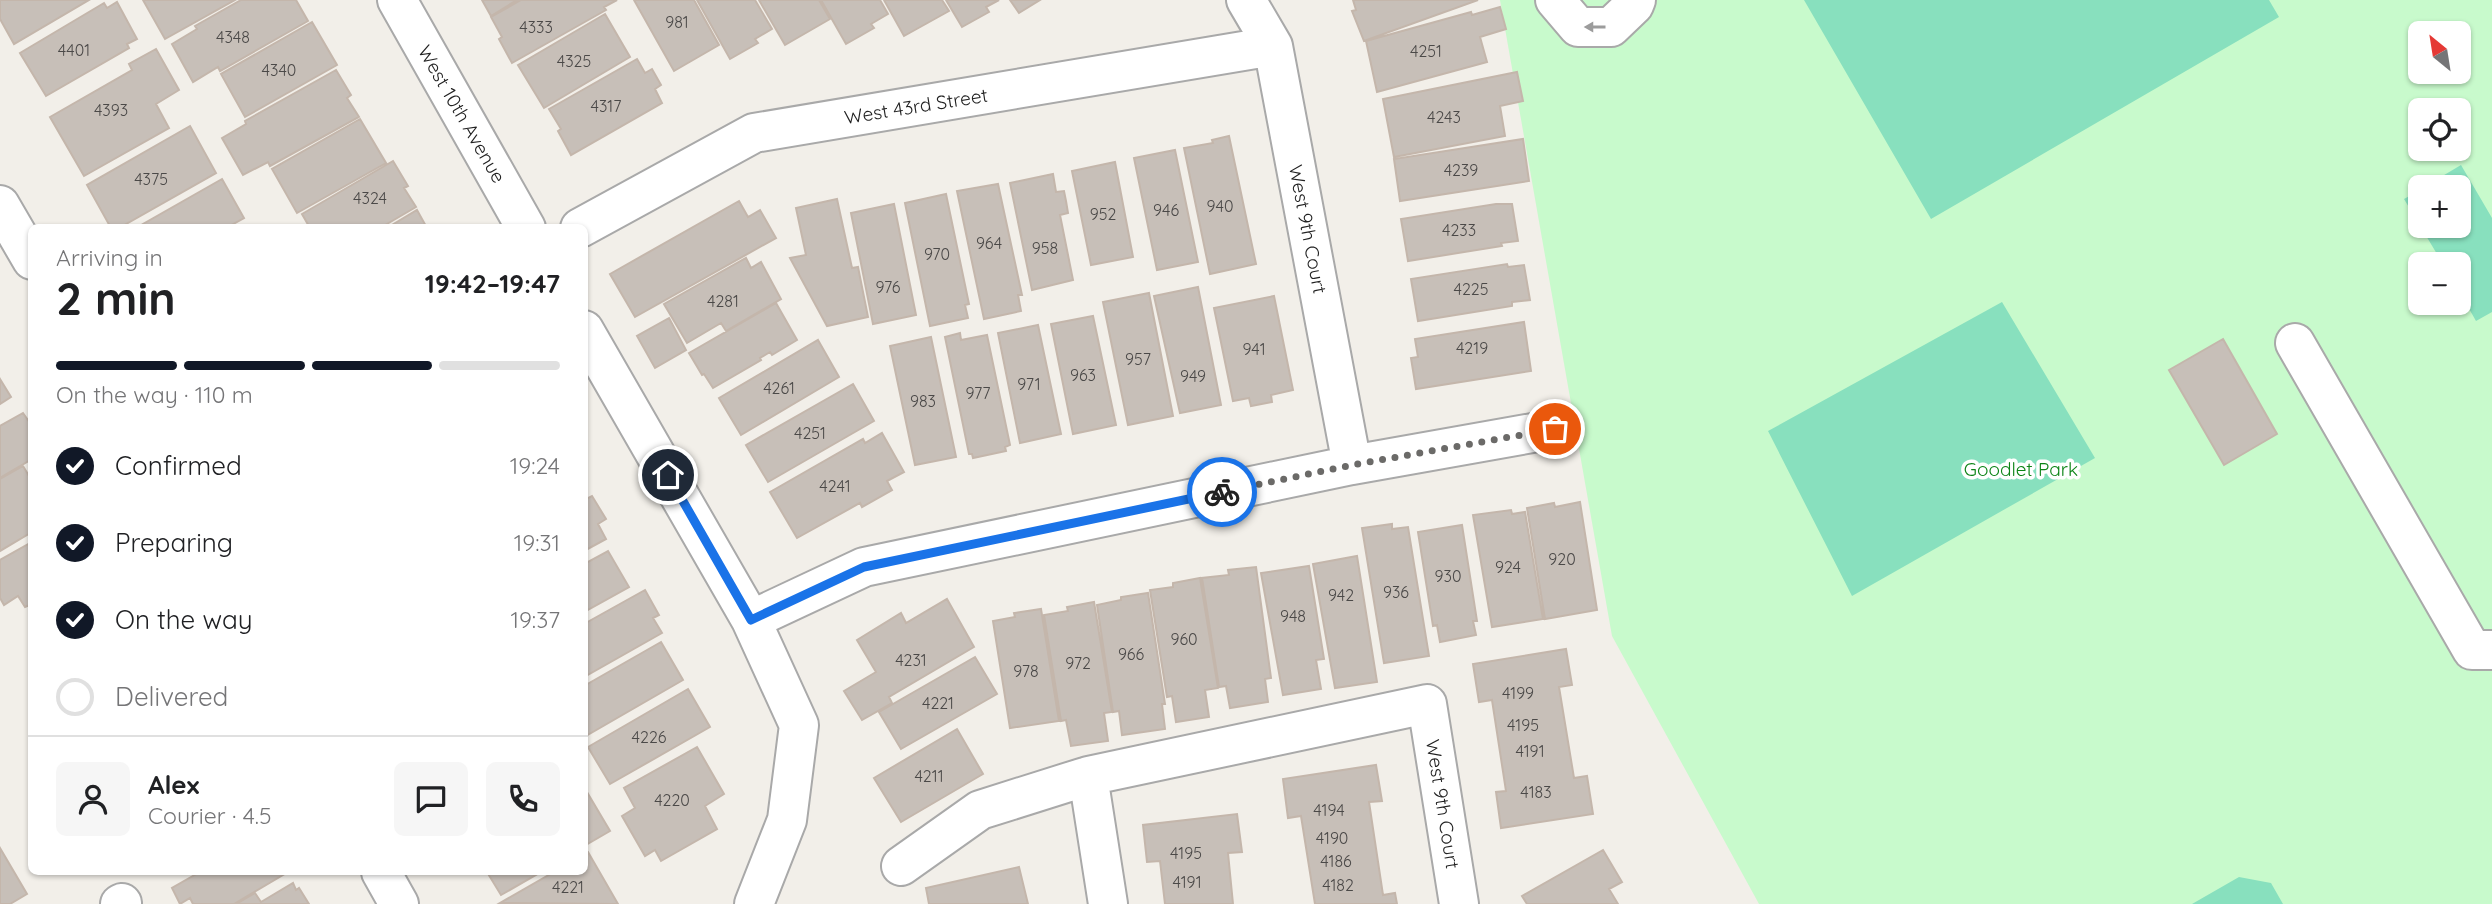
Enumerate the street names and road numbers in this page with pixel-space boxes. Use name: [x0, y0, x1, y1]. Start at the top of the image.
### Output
street label: West 10th Avenue: [413, 41, 511, 187]
street label: West 43rd Street: [843, 83, 989, 129]
street label: West 9th Court: [1284, 162, 1332, 296]
street label: West 9th Court: [1421, 738, 1465, 870]

